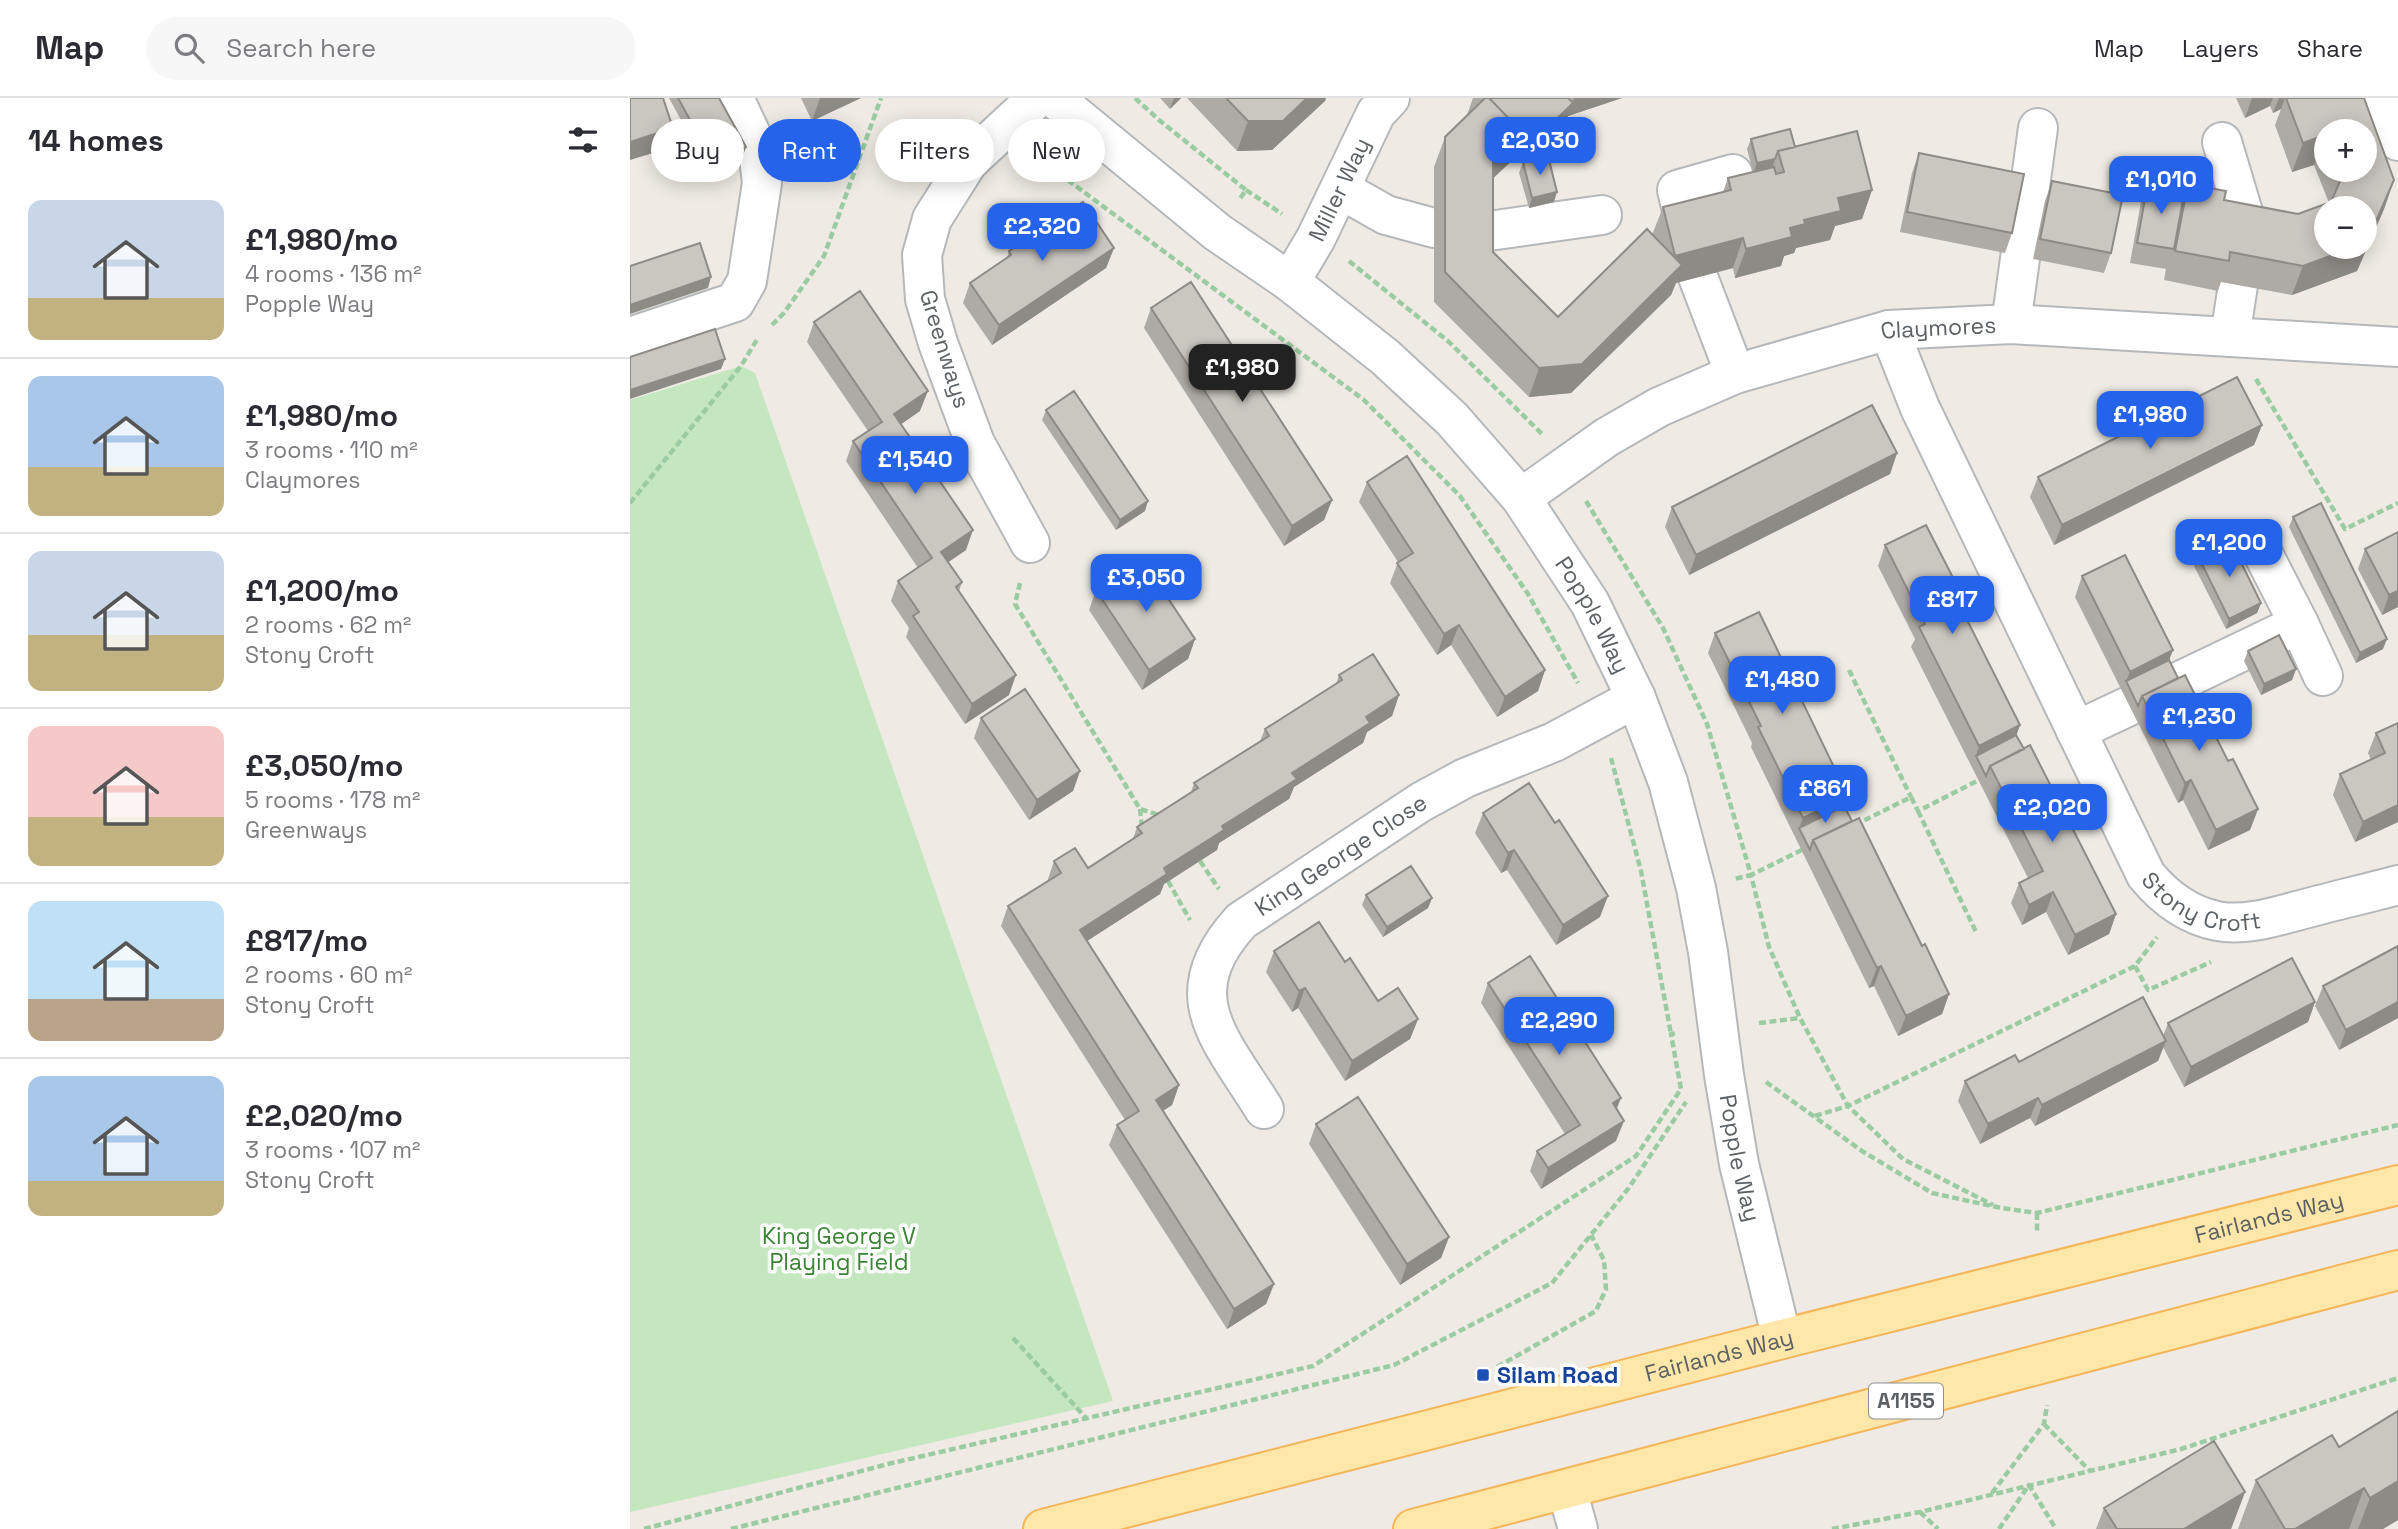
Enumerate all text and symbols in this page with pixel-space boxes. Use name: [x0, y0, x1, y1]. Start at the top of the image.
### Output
search box: [146, 17, 636, 80]
text: Map: [35, 27, 104, 69]
icon: search: [170, 29, 208, 67]
text: Search here: [226, 31, 376, 65]
text: Map: [2094, 33, 2144, 64]
text: Layers: [2182, 33, 2259, 64]
text: Share: [2297, 33, 2363, 64]
pin: £2,030: [1483, 118, 1597, 177]
chip: Buy: [651, 119, 744, 182]
chip: Rent: [758, 119, 861, 182]
chip: Filters: [875, 119, 994, 182]
chip: New: [1008, 119, 1105, 182]
map controls: [2314, 119, 2377, 259]
button: +: [2314, 119, 2377, 182]
text: 14 homes: [28, 121, 164, 160]
icon: filters: [564, 121, 602, 159]
text: £2,030: [1501, 125, 1579, 155]
street label: Miller Way: [1302, 133, 1377, 246]
pin: £1,010: [2104, 156, 2218, 216]
text: £1,010: [2125, 164, 2197, 194]
button: −: [2314, 196, 2377, 259]
pin: £2,320: [985, 204, 1099, 263]
text: £2,320: [1003, 211, 1081, 241]
text: £1,980/mo: [245, 220, 398, 259]
icon: home: [84, 228, 168, 312]
text: 4 rooms · 136 m²: [245, 259, 422, 289]
street label: Greenways: [913, 286, 977, 412]
text: Popple Way: [245, 289, 374, 319]
street label: Claymores: [1877, 310, 1997, 347]
pin: £1,980: [1185, 344, 1299, 404]
text: £1,980: [1205, 352, 1279, 382]
pin: £1,980: [2093, 392, 2207, 451]
text: £1,980/mo: [245, 396, 398, 435]
text: £1,980: [2113, 399, 2187, 429]
icon: home: [84, 404, 168, 488]
text: 3 rooms · 110 m²: [245, 435, 418, 465]
pin: £1,540: [858, 436, 972, 496]
text: £1,540: [877, 444, 953, 474]
text: Claymores: [245, 465, 360, 495]
pin: £1,200: [2172, 519, 2286, 579]
text: £1,200: [2191, 527, 2267, 557]
street label: Popple Way: [1548, 551, 1637, 678]
pin: £3,050: [1089, 554, 1203, 614]
text: £3,050: [1107, 562, 1185, 592]
text: £1,200/mo: [245, 571, 399, 610]
pin: £817: [1911, 576, 1993, 636]
icon: home: [84, 579, 168, 663]
text: £817: [1926, 584, 1978, 614]
text: 2 rooms · 62 m²: [245, 610, 411, 640]
text: Stony Croft: [245, 640, 375, 670]
pin: £1,480: [1725, 656, 1839, 716]
text: £1,480: [1744, 664, 1820, 694]
pin: £1,230: [2142, 694, 2256, 753]
text: £1,230: [2162, 701, 2236, 731]
text: £3,050/mo: [245, 746, 403, 785]
icon: home: [84, 754, 168, 838]
pin: £861: [1784, 766, 1866, 825]
text: £861: [1799, 773, 1852, 803]
pin: £2,020: [1995, 784, 2109, 844]
text: 5 rooms · 178 m²: [245, 785, 420, 815]
street label: King George Close: [1249, 787, 1433, 923]
text: £2,020: [2013, 792, 2091, 822]
text: Greenways: [245, 815, 367, 845]
street label: Stony Croft: [2135, 865, 2263, 938]
text: £817/mo: [245, 921, 368, 960]
icon: home: [84, 929, 168, 1013]
text: 2 rooms · 60 m²: [245, 960, 412, 990]
text: Stony Croft: [245, 990, 375, 1020]
pin: £2,290: [1502, 998, 1616, 1057]
text: £2,290: [1520, 1005, 1598, 1035]
street label: Popple Way: [1713, 1092, 1768, 1225]
text: £2,020/mo: [245, 1096, 403, 1135]
icon: home: [84, 1104, 168, 1188]
text: 3 rooms · 107 m²: [245, 1135, 421, 1165]
text: Stony Croft: [245, 1165, 375, 1195]
street label: Fairlands Way: [2191, 1184, 2347, 1250]
park label: King George V Playing Field: [762, 1221, 916, 1277]
street label: Fairlands Way: [1641, 1322, 1796, 1389]
place label: Silam Road: [1497, 1360, 1618, 1390]
marker: Silam Road: [1475, 1367, 1491, 1383]
road number: A1155: [1869, 1384, 1943, 1418]

